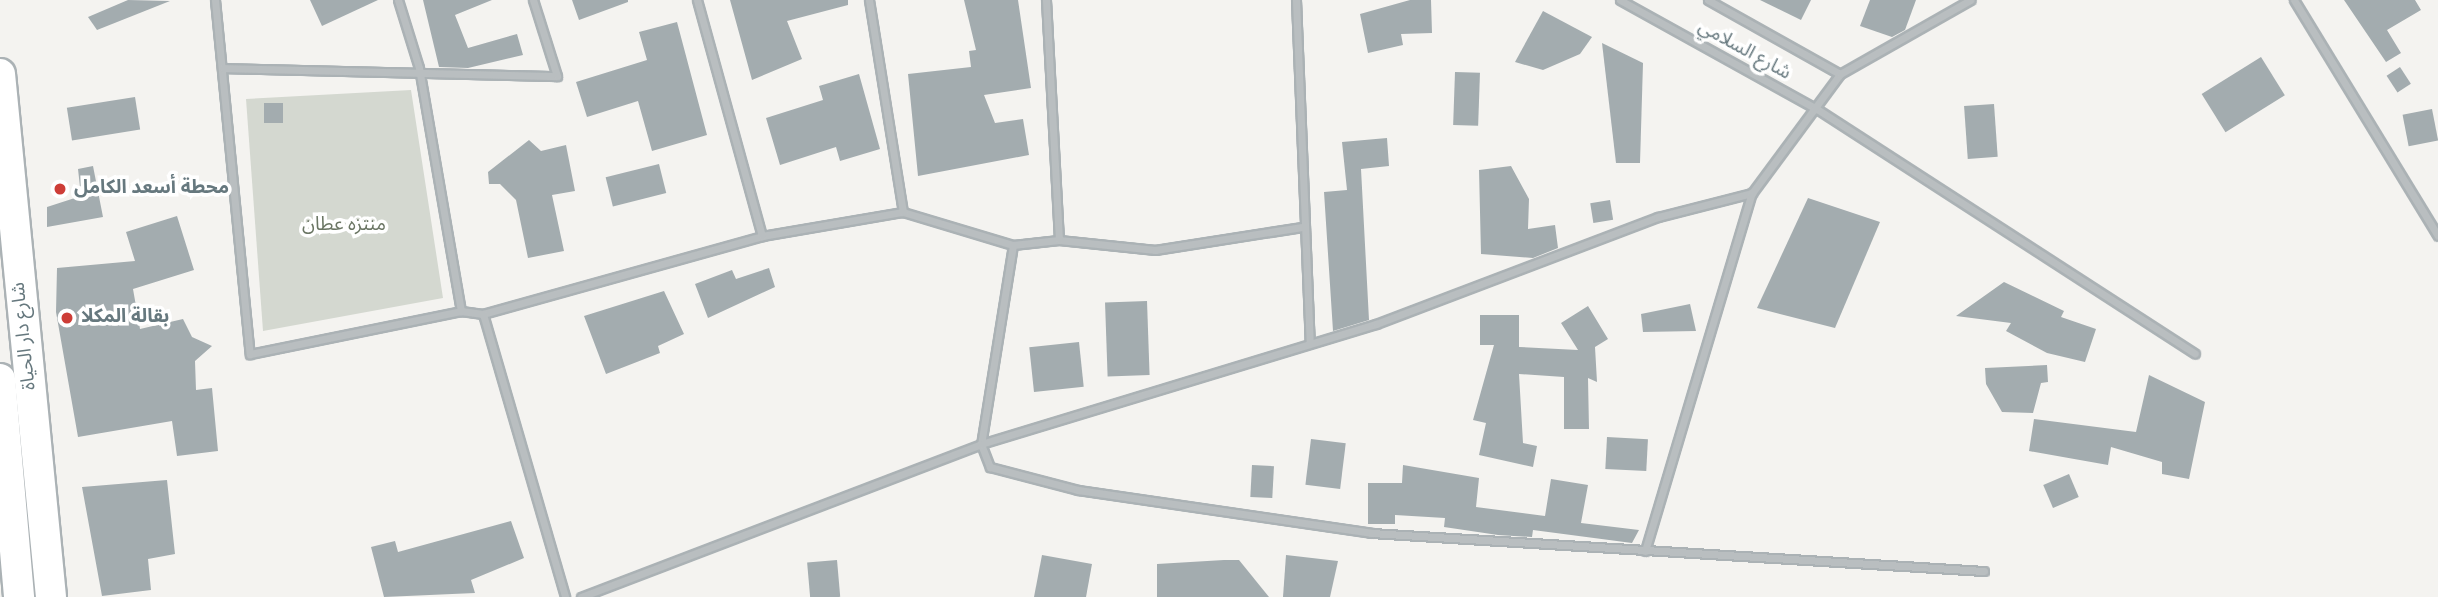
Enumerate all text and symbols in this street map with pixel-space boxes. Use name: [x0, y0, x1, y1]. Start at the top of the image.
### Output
street label: شارع السلامي: [1694, 16, 1794, 86]
place label: محطة أسعد الكامل: [74, 178, 229, 200]
marker: محطة أسعد الكامل: [52, 181, 68, 197]
park label: منتزه عطان: [302, 215, 386, 237]
street label: شارع دار الحياة: [8, 281, 42, 391]
place label: بقالة المكلا: [81, 307, 169, 329]
marker: بقالة المكلا: [59, 310, 75, 326]

